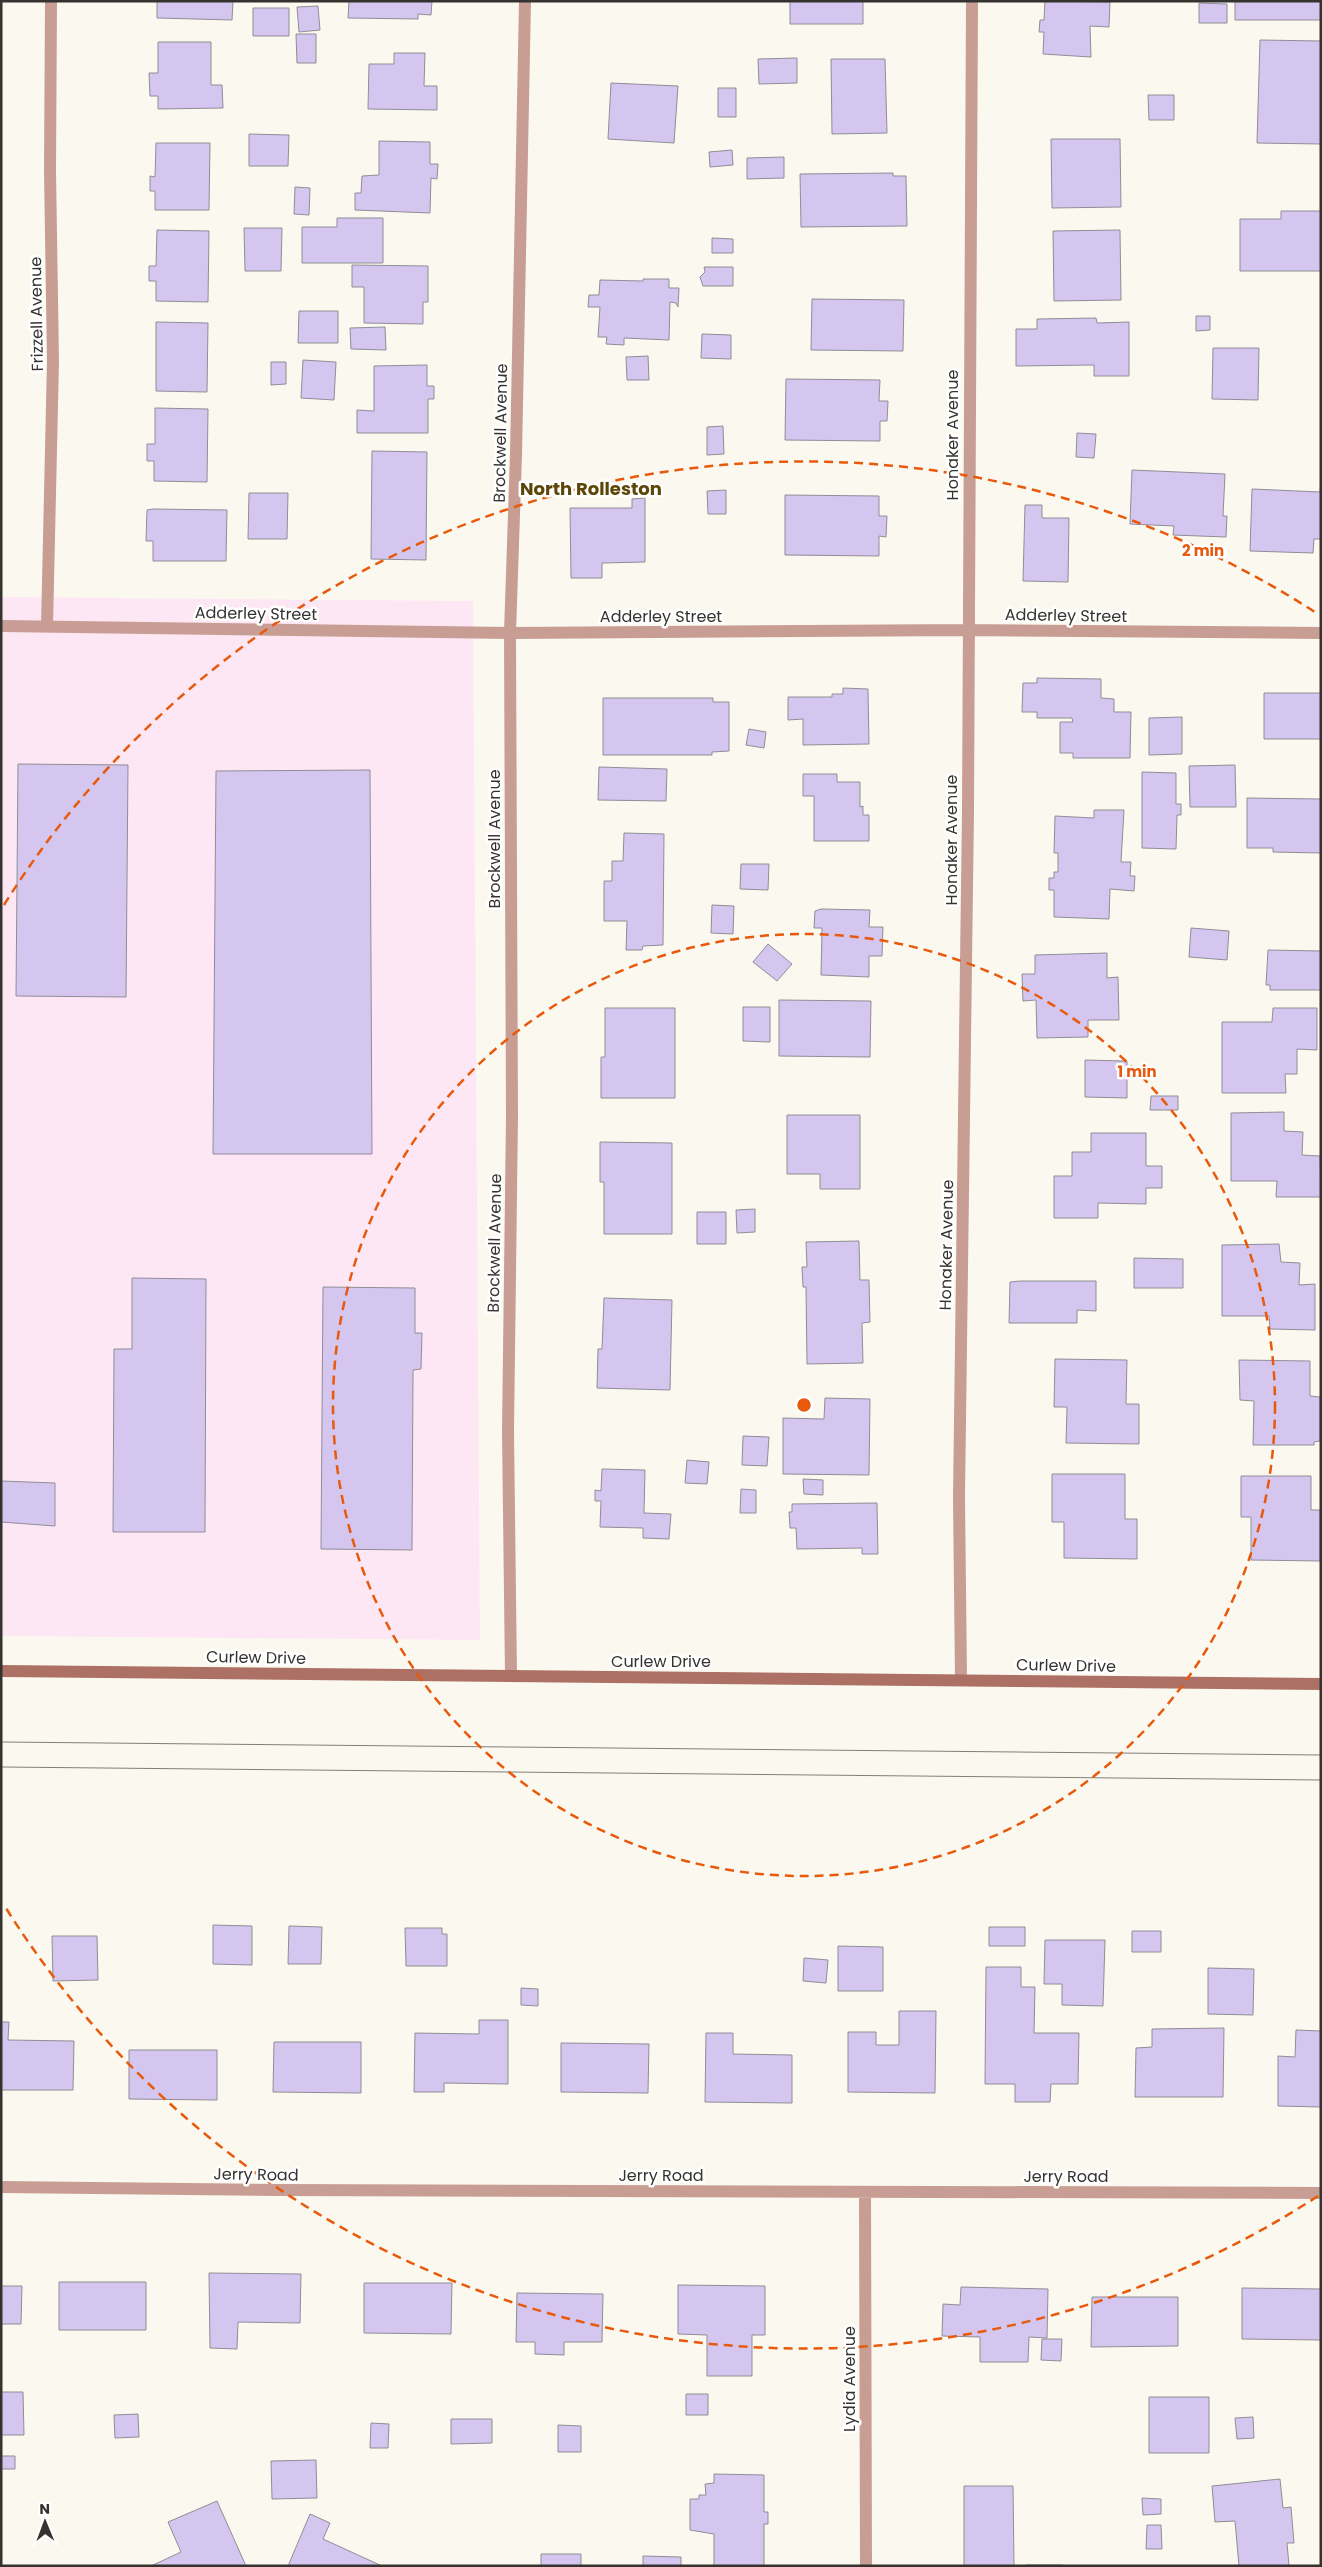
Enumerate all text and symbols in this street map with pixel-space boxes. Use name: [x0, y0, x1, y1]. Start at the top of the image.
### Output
street label: Frizzell Avenue: [24, 256, 49, 372]
street label: Brockwell Avenue: [488, 363, 513, 503]
street label: Honaker Avenue: [941, 370, 964, 500]
district label: North Rolleston: [520, 476, 662, 501]
text: 2 min: [1182, 540, 1224, 561]
street label: Adderley Street: [195, 601, 317, 626]
street label: Adderley Street: [1005, 603, 1127, 628]
street label: Adderley Street: [600, 605, 722, 628]
street label: Brockwell Avenue: [483, 769, 506, 909]
street label: Honaker Avenue: [940, 775, 963, 905]
text: 1 min: [1117, 1061, 1157, 1082]
street label: Brockwell Avenue: [482, 1173, 507, 1313]
street label: Honaker Avenue: [934, 1179, 959, 1311]
centre of rings: [795, 1396, 813, 1414]
street label: Curlew Drive: [206, 1645, 306, 1670]
street label: Curlew Drive: [611, 1650, 711, 1673]
street label: Curlew Drive: [1016, 1653, 1116, 1678]
street label: Jerry Road: [213, 2162, 299, 2187]
street label: Jerry Road: [618, 2164, 704, 2187]
street label: Jerry Road: [1023, 2165, 1109, 2188]
street label: Lydia Avenue: [838, 2326, 861, 2432]
north arrow: [20, 2497, 70, 2547]
text: N: [39, 2499, 50, 2519]

